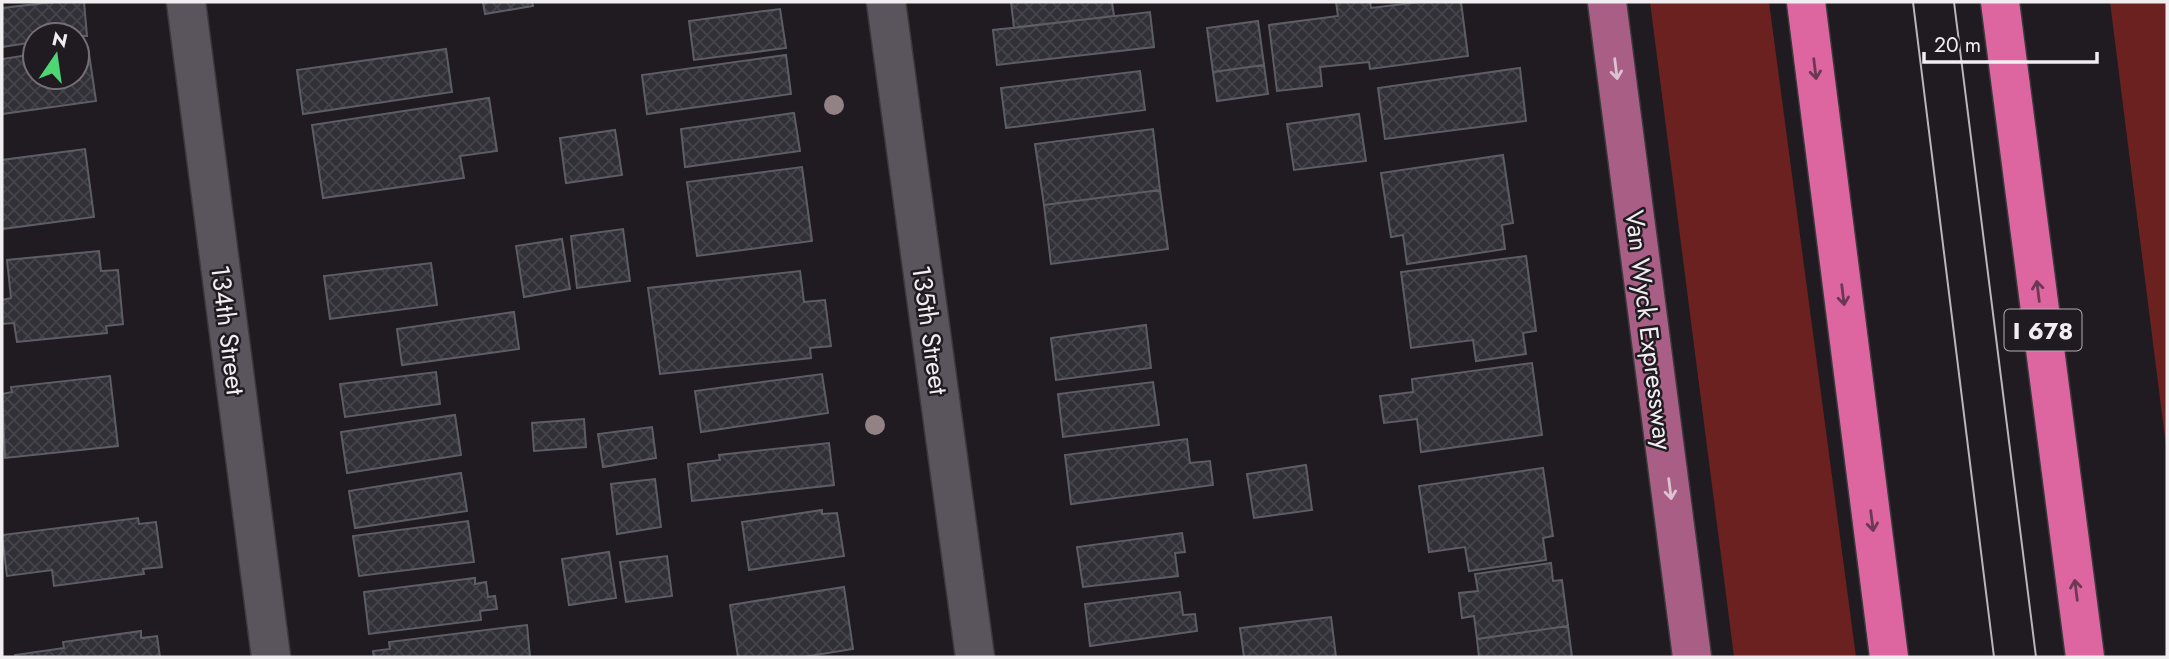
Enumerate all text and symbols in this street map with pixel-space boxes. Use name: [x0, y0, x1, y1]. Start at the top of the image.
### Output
north arrow: [21, 21, 91, 91]
scale bar: [1924, 21, 2097, 65]
text: N: [49, 25, 70, 55]
text: 20 m: [1934, 30, 1981, 60]
one-way arrow: [1609, 58, 1622, 80]
one-way arrow: [1808, 58, 1821, 80]
street label: Van Wyck Expressway: [1615, 208, 1683, 453]
street label: 134th Street: [201, 263, 255, 398]
street label: 135th Street: [902, 263, 958, 398]
one-way arrow: [2031, 280, 2044, 303]
one-way arrow: [1837, 283, 1850, 306]
road number: I 678: [2004, 310, 2082, 351]
one-way arrow: [1664, 478, 1677, 500]
one-way arrow: [1865, 509, 1878, 532]
one-way arrow: [2069, 579, 2082, 601]

